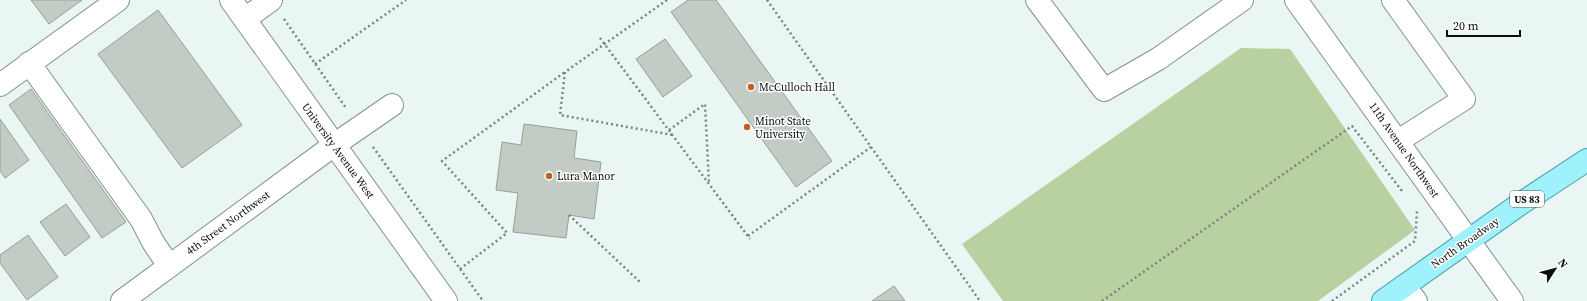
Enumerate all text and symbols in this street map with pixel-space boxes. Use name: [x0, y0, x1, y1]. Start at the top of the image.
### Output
scale bar: [1447, 12, 1520, 38]
text: 20 m: [1453, 18, 1479, 34]
place label: McCulloch Hall: [759, 80, 835, 95]
marker: McCulloch Hall: [746, 82, 756, 92]
street label: 11th Avenue Northwest: [1365, 99, 1443, 201]
street label: University Avenue West: [298, 100, 378, 202]
place label: Minot State University: [755, 114, 811, 142]
marker: Minot State University: [742, 122, 752, 132]
place label: Lura Manor: [557, 169, 615, 184]
marker: Lura Manor: [544, 171, 554, 181]
street label: 4th Street Northwest: [183, 187, 273, 258]
road number: US 83: [1510, 191, 1544, 207]
street label: North Broadway: [1428, 214, 1502, 272]
north arrow: [1535, 249, 1575, 289]
text: N: [1554, 256, 1571, 271]

